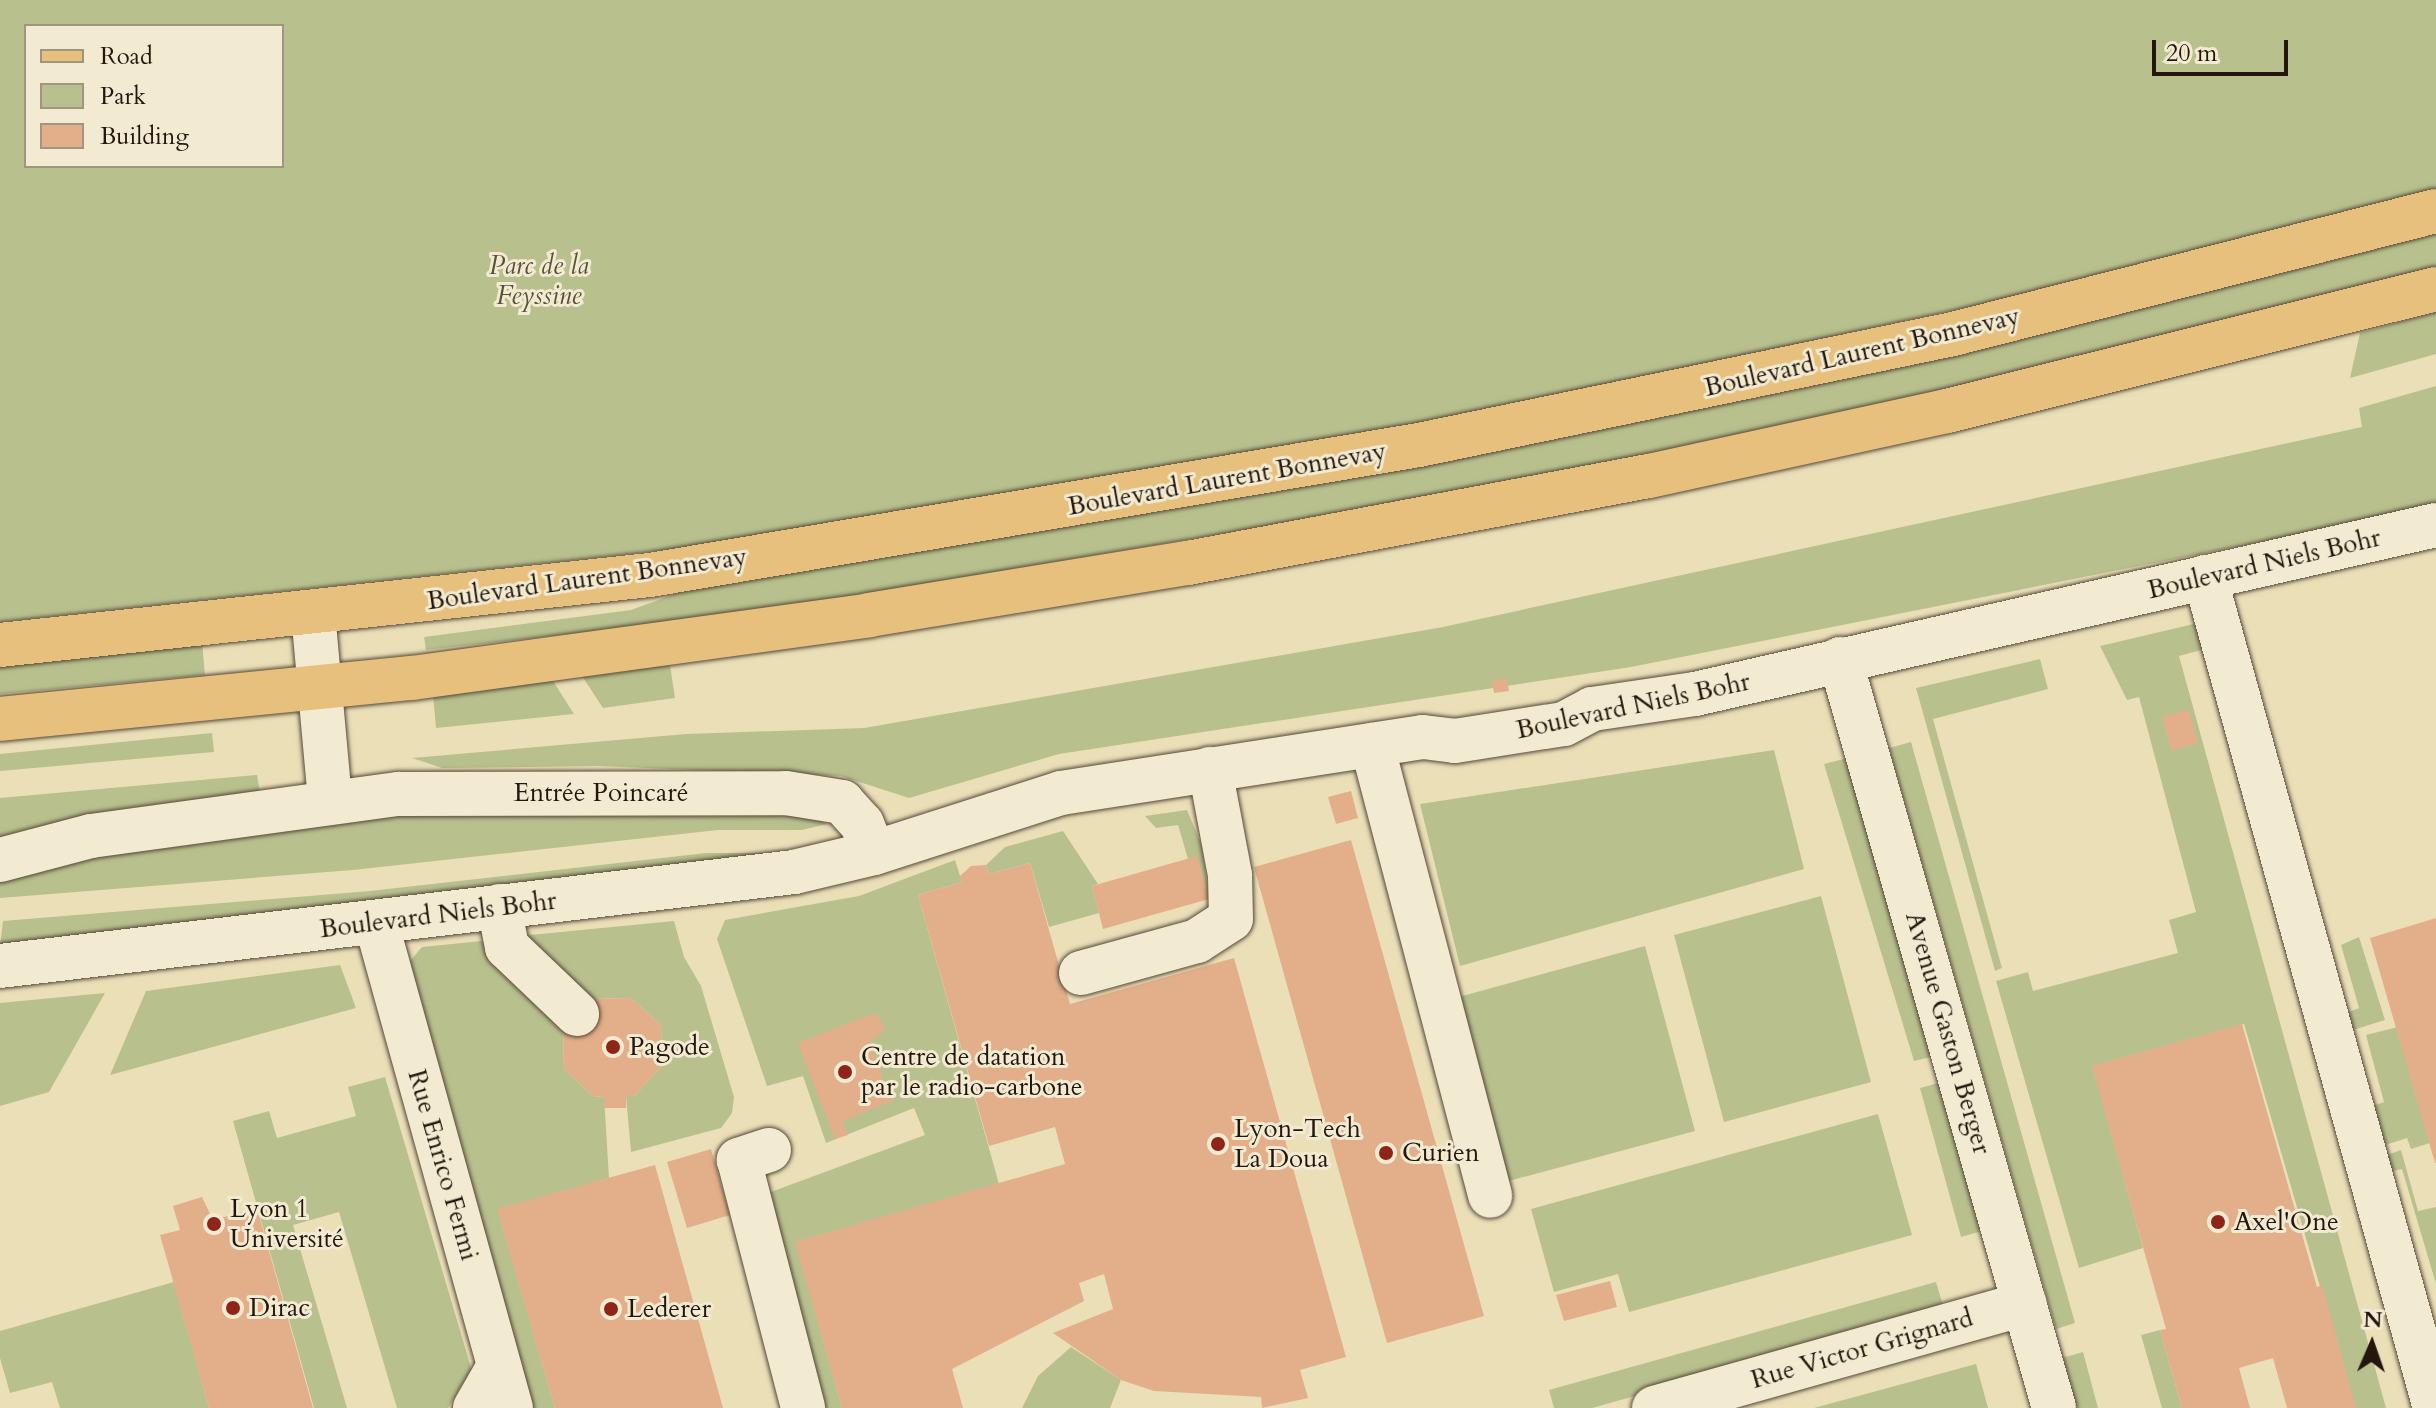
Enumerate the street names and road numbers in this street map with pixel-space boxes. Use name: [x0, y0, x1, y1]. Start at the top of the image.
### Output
street label: Boulevard Laurent Bonnevay: [1701, 300, 2023, 404]
street label: Boulevard Laurent Bonnevay: [1065, 436, 1389, 522]
street label: Boulevard Niels Bohr: [2144, 522, 2384, 606]
street label: Boulevard Laurent Bonnevay: [425, 541, 749, 617]
street label: Boulevard Niels Bohr: [1513, 666, 1753, 746]
street label: Entrée Poincaré: [513, 777, 689, 809]
street label: Boulevard Niels Bohr: [318, 885, 558, 945]
street label: Avenue Gaston Berger: [1898, 908, 1998, 1158]
street label: Rue Enrico Fermi: [401, 1066, 485, 1264]
street label: Rue Victor Grignard: [1747, 1302, 1977, 1396]

